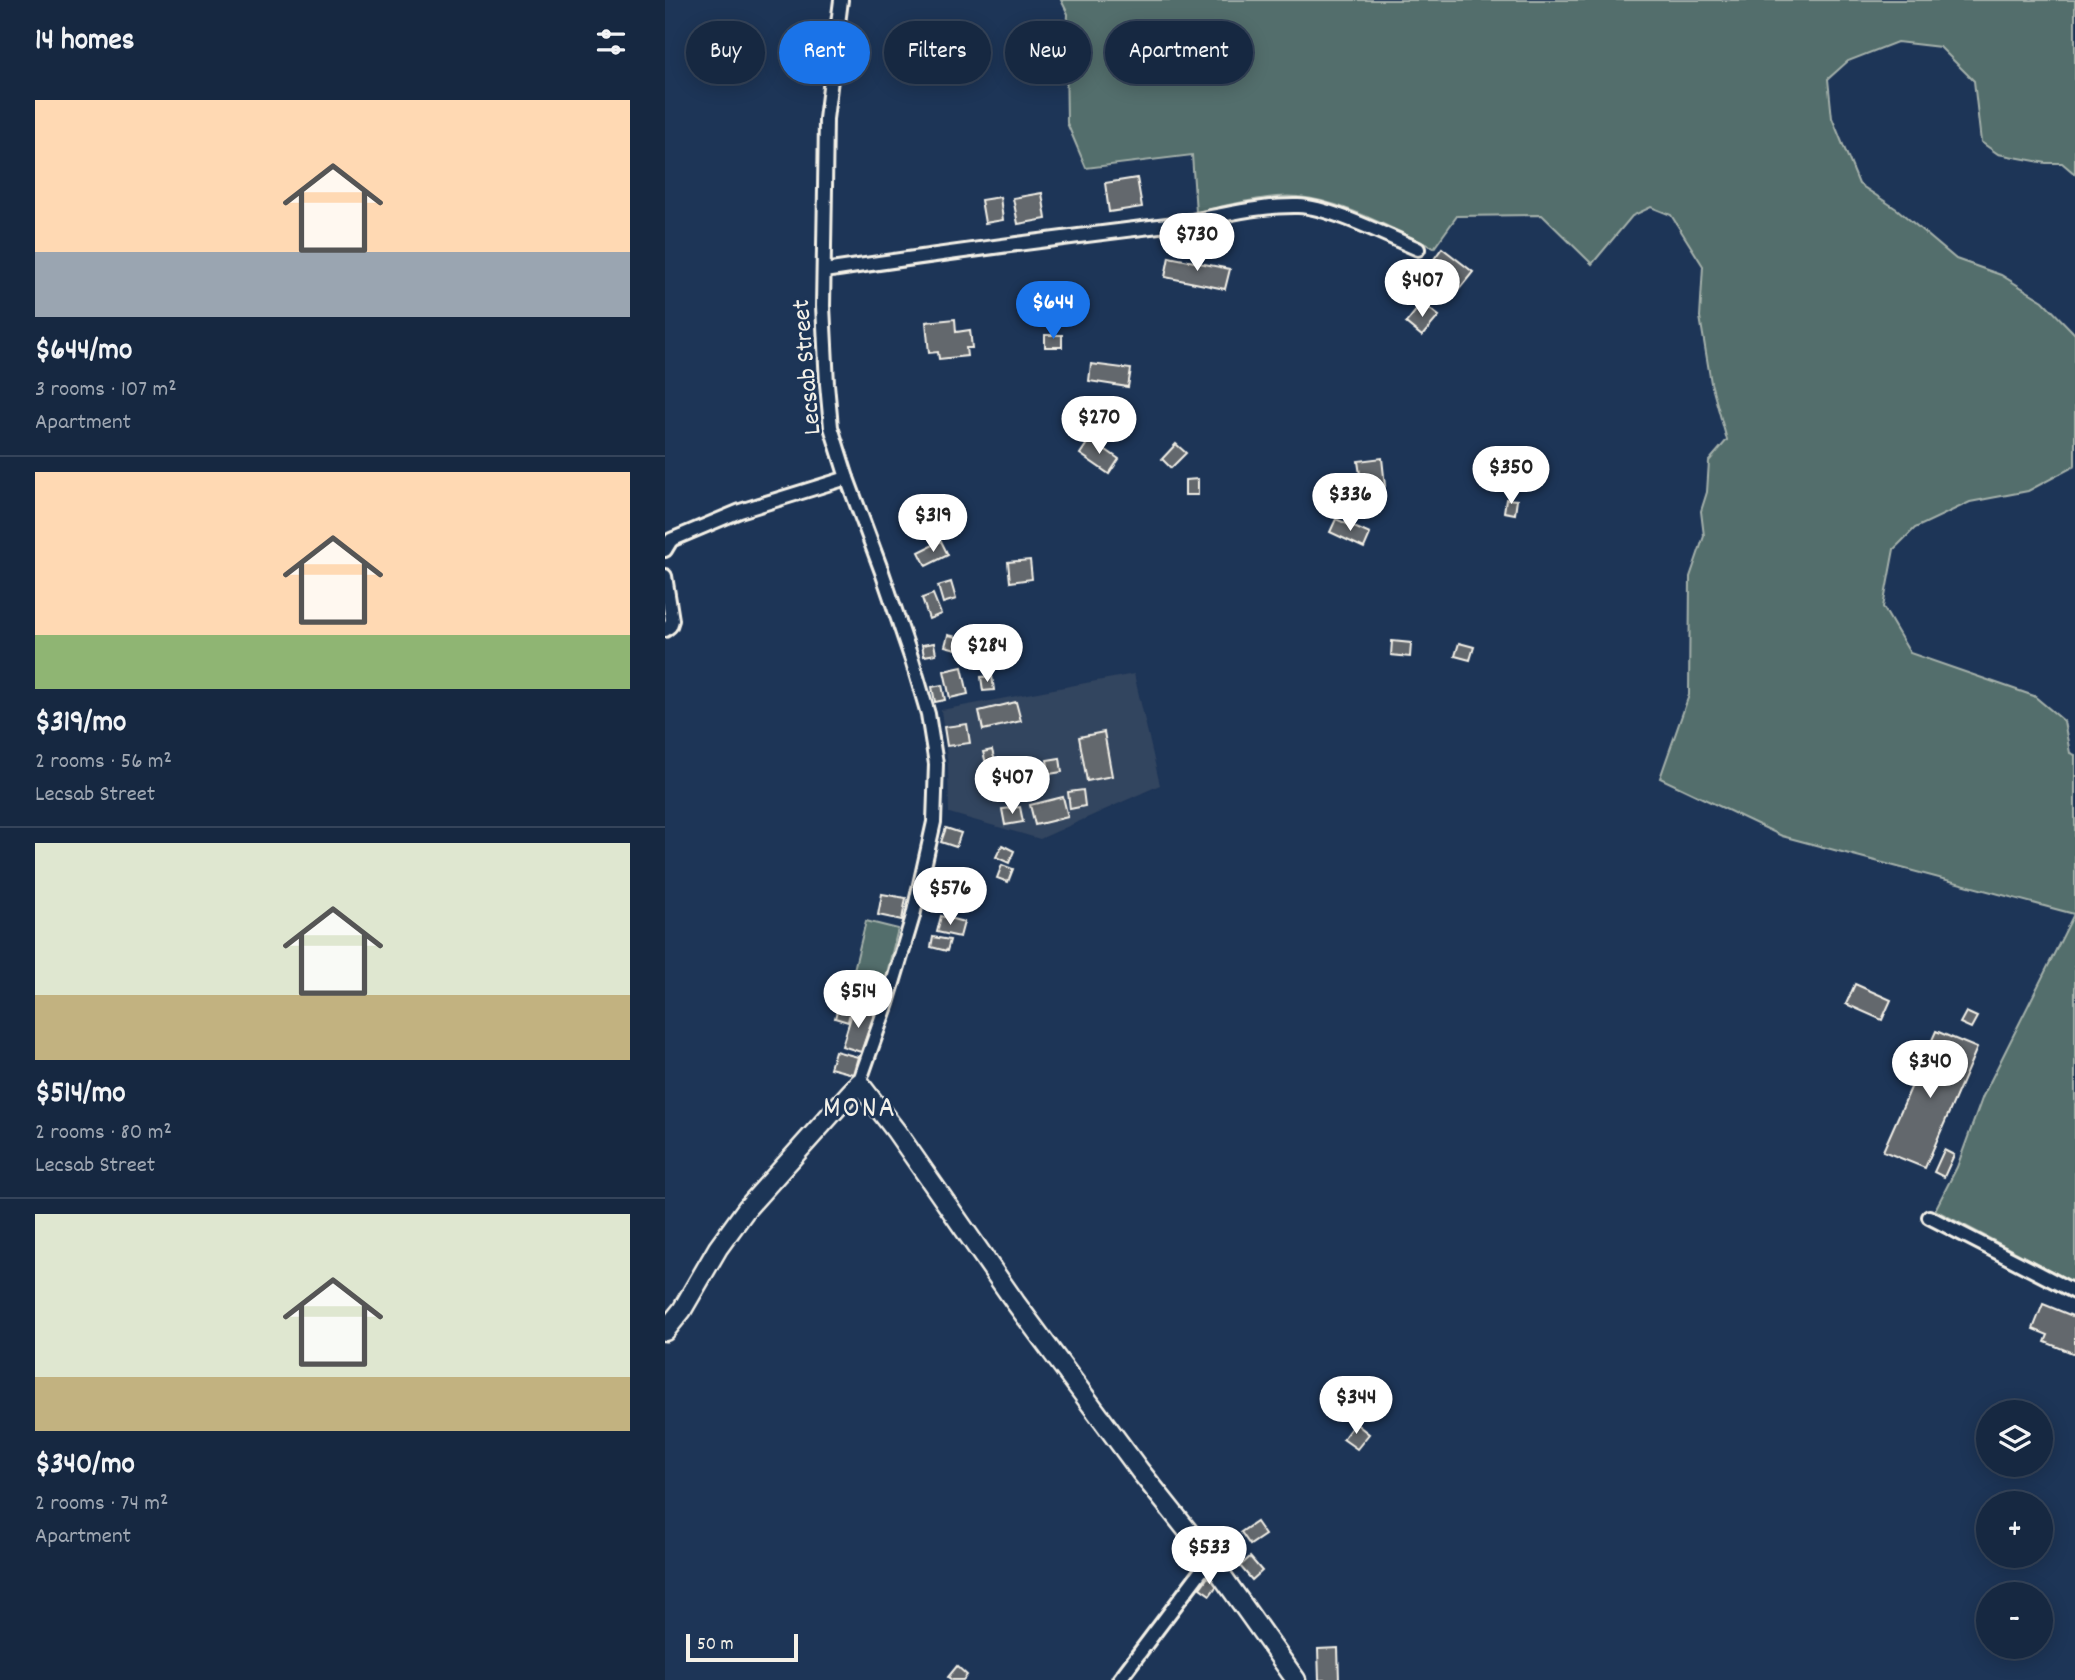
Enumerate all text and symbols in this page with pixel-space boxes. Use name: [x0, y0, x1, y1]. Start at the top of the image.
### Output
text: 14 homes: [35, 21, 134, 64]
chip: Buy: [686, 21, 765, 84]
chip: Rent: [779, 21, 870, 84]
chip: Filters: [884, 21, 991, 84]
chip: New: [1005, 21, 1091, 84]
chip: Apartment: [1105, 21, 1253, 84]
icon: filters: [592, 23, 630, 61]
icon: home: [270, 145, 396, 271]
pin: $730: [1156, 214, 1238, 273]
text: $730: [1175, 219, 1219, 252]
pin: $407: [1381, 260, 1463, 319]
text: $407: [1401, 265, 1443, 298]
pin: $644: [1012, 282, 1094, 341]
text: $644: [1032, 287, 1074, 320]
street label: Lecsab Street: [784, 297, 832, 436]
text: $644/mo: [35, 331, 132, 374]
text: 3 rooms · 107 m²: [35, 374, 177, 407]
pin: $270: [1058, 396, 1140, 456]
text: $270: [1077, 402, 1121, 435]
text: Apartment: [35, 407, 131, 440]
pin: $350: [1470, 447, 1552, 506]
text: $350: [1488, 452, 1534, 485]
pin: $336: [1309, 474, 1391, 533]
text: $336: [1328, 479, 1372, 512]
pin: $319: [892, 494, 974, 554]
text: $319: [914, 500, 952, 533]
icon: home: [270, 517, 396, 643]
pin: $284: [946, 624, 1028, 684]
text: $284: [967, 630, 1007, 663]
text: $319/mo: [35, 703, 126, 746]
text: 2 rooms · 56 m²: [35, 746, 172, 779]
pin: $407: [971, 756, 1053, 816]
text: $407: [991, 762, 1033, 795]
text: Lecsab Street: [35, 779, 155, 812]
pin: $576: [909, 867, 991, 927]
text: $576: [929, 873, 971, 906]
icon: home: [270, 888, 396, 1014]
pin: $514: [817, 970, 899, 1030]
text: $514: [840, 976, 876, 1009]
pin: $340: [1889, 1040, 1971, 1100]
text: $340: [1908, 1046, 1952, 1079]
text: $514/mo: [35, 1074, 126, 1117]
district label: MONA: [823, 1089, 897, 1132]
text: 2 rooms · 80 m²: [35, 1117, 172, 1150]
text: Lecsab Street: [35, 1150, 155, 1183]
icon: home: [270, 1259, 396, 1385]
pin: $344: [1315, 1376, 1397, 1436]
text: $344: [1336, 1382, 1376, 1415]
map controls: [1976, 1400, 2053, 1659]
button: layers: [1976, 1400, 2053, 1477]
text: $340/mo: [35, 1445, 135, 1488]
text: 2 rooms · 74 m²: [35, 1488, 168, 1521]
button: +: [1976, 1491, 2053, 1568]
text: Apartment: [35, 1521, 131, 1554]
pin: $533: [1168, 1526, 1250, 1586]
text: $533: [1188, 1532, 1230, 1565]
button: −: [1976, 1582, 2053, 1659]
scale bar: [686, 1631, 798, 1663]
text: 50 m: [697, 1632, 734, 1659]

